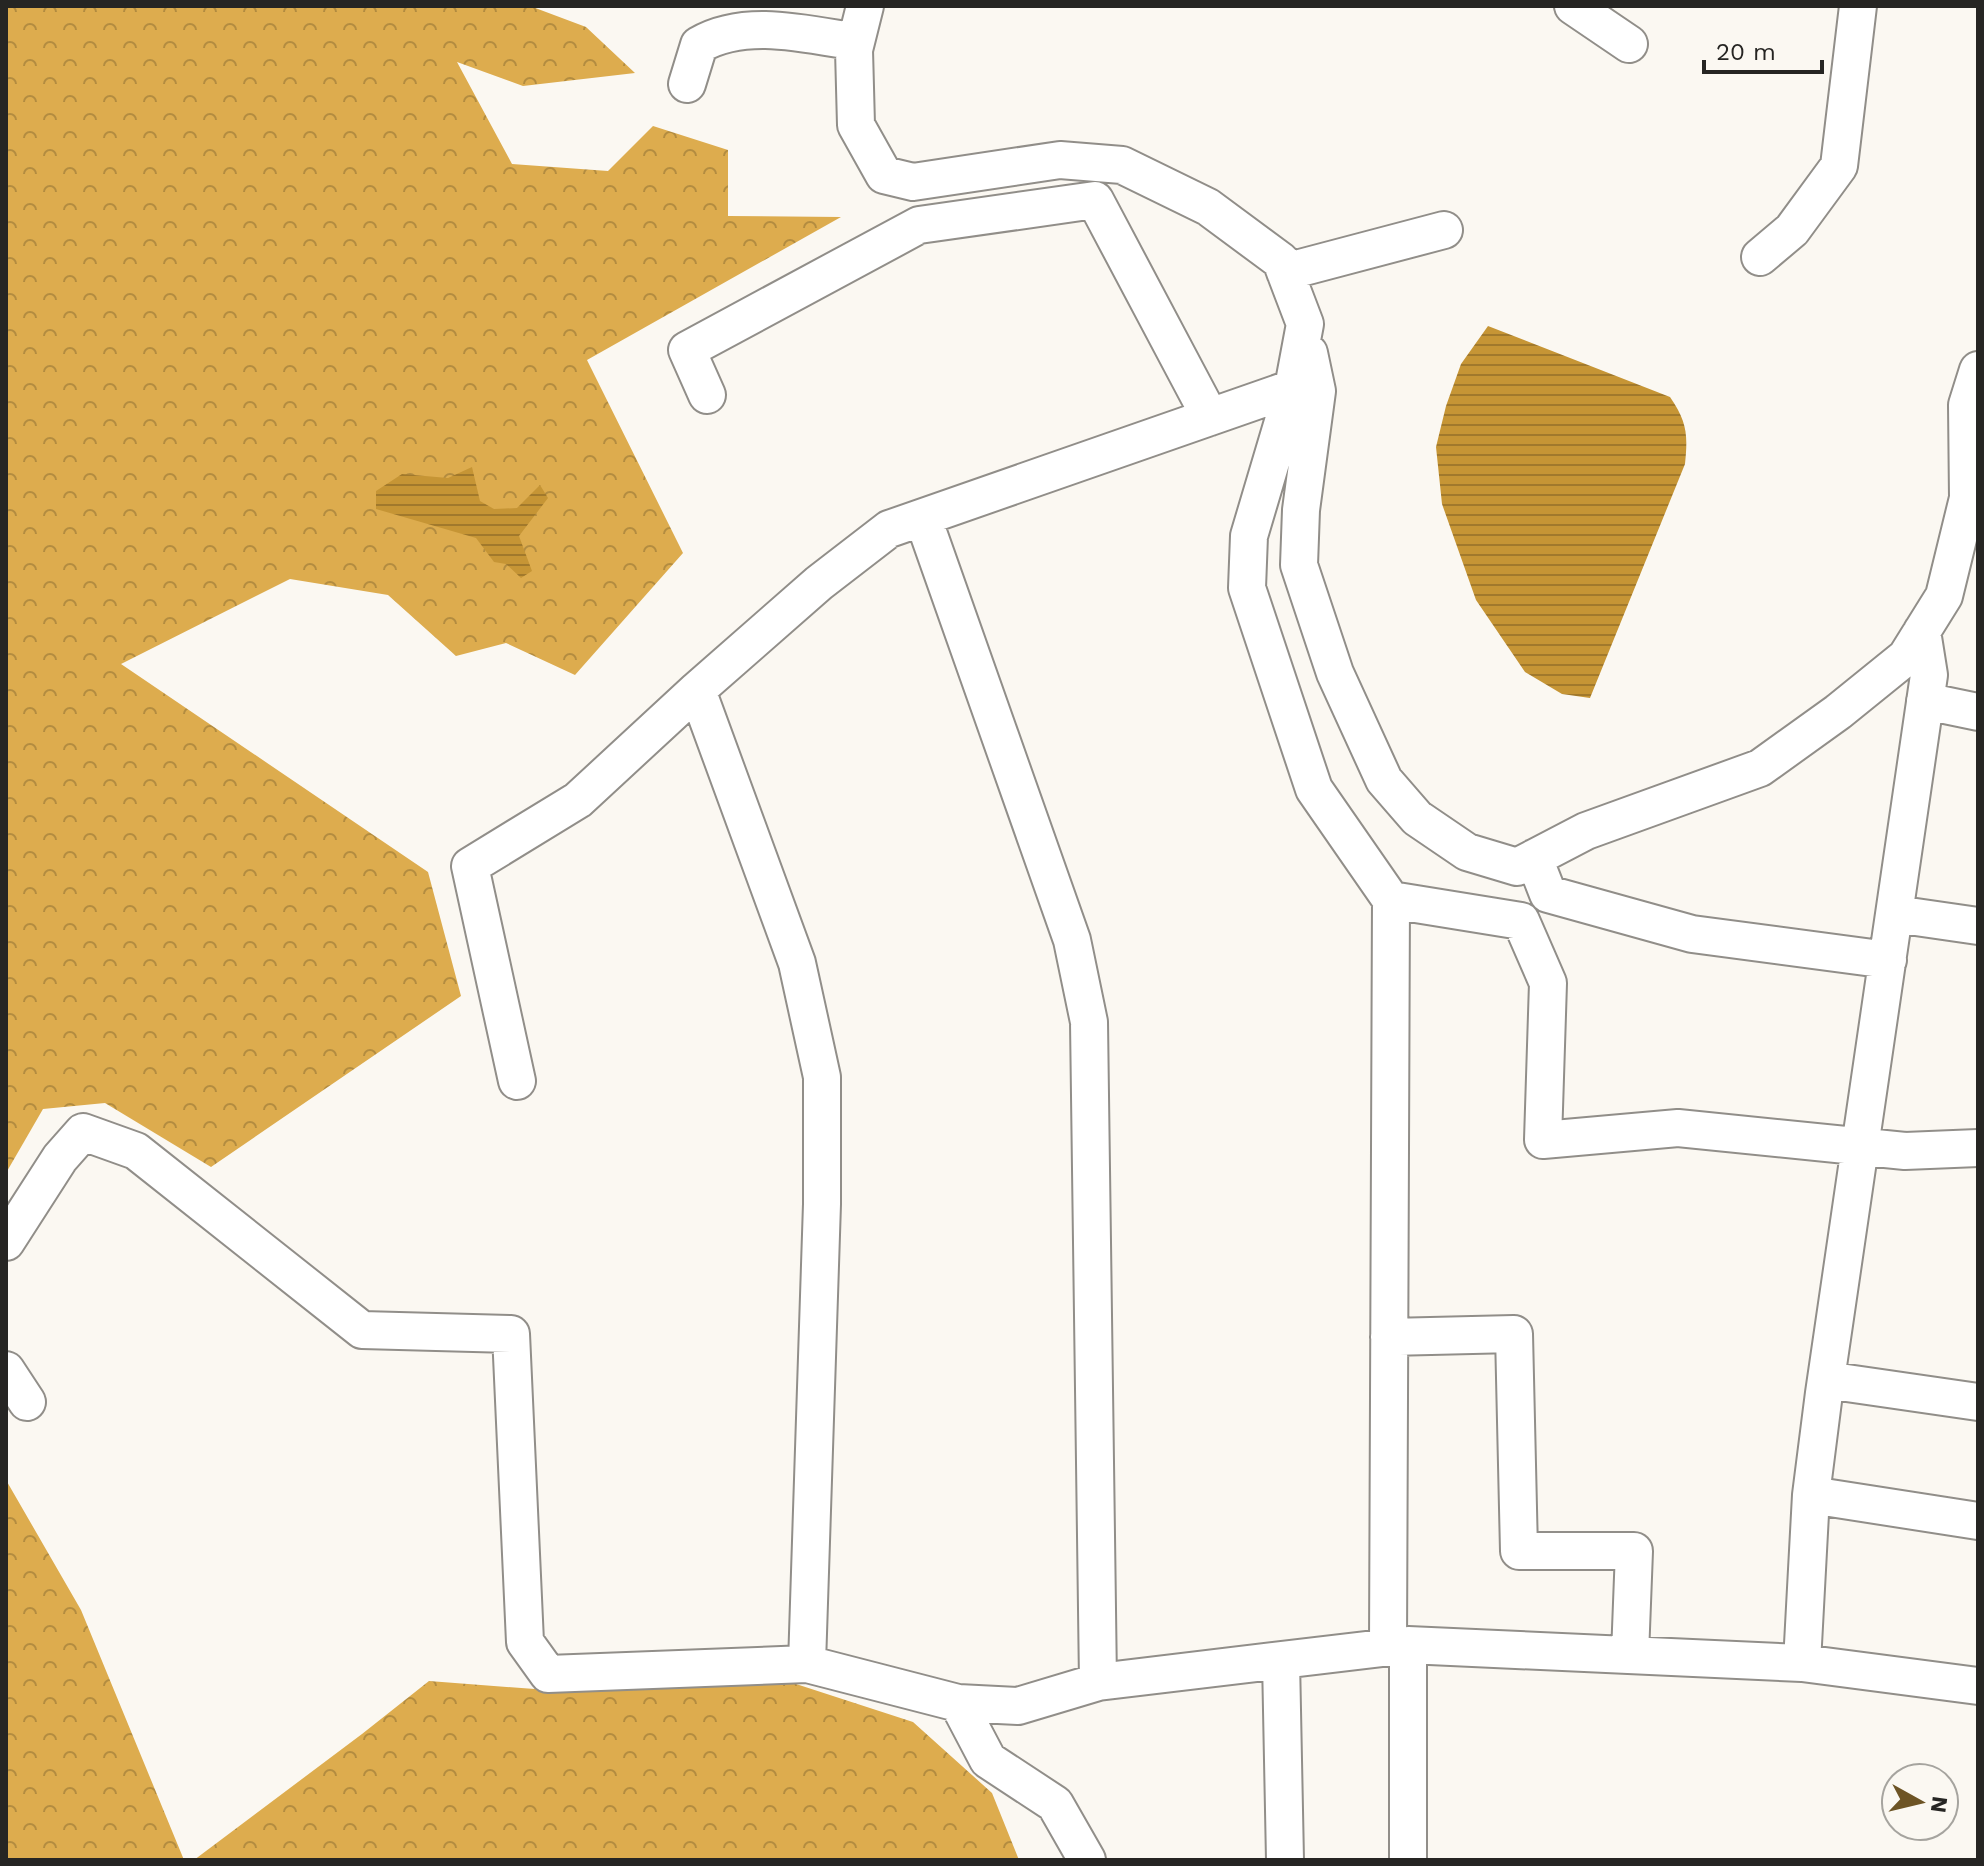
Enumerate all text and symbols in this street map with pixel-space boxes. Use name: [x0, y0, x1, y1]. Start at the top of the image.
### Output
scale bar: [1704, 24, 1822, 74]
text: 20 m: [1716, 38, 1776, 66]
north arrow: [1880, 1762, 1960, 1842]
text: N: [1926, 1795, 1953, 1815]

